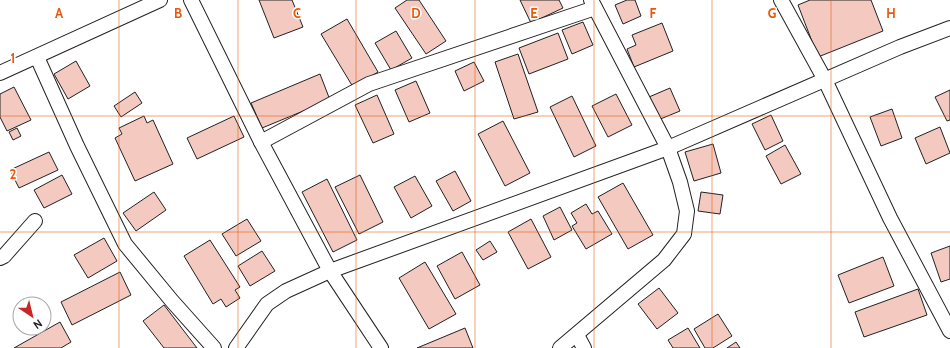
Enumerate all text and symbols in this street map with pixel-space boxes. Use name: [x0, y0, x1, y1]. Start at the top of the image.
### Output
text: A: [55, 5, 64, 21]
text: B: [174, 5, 182, 21]
text: C: [293, 5, 301, 21]
text: D: [411, 5, 421, 21]
text: E: [530, 5, 538, 21]
text: F: [650, 5, 657, 21]
text: G: [768, 5, 777, 21]
text: H: [886, 5, 896, 21]
text: 1: [11, 50, 15, 66]
text: 2: [10, 166, 17, 182]
north arrow: [12, 296, 52, 336]
text: N: [31, 316, 45, 332]

